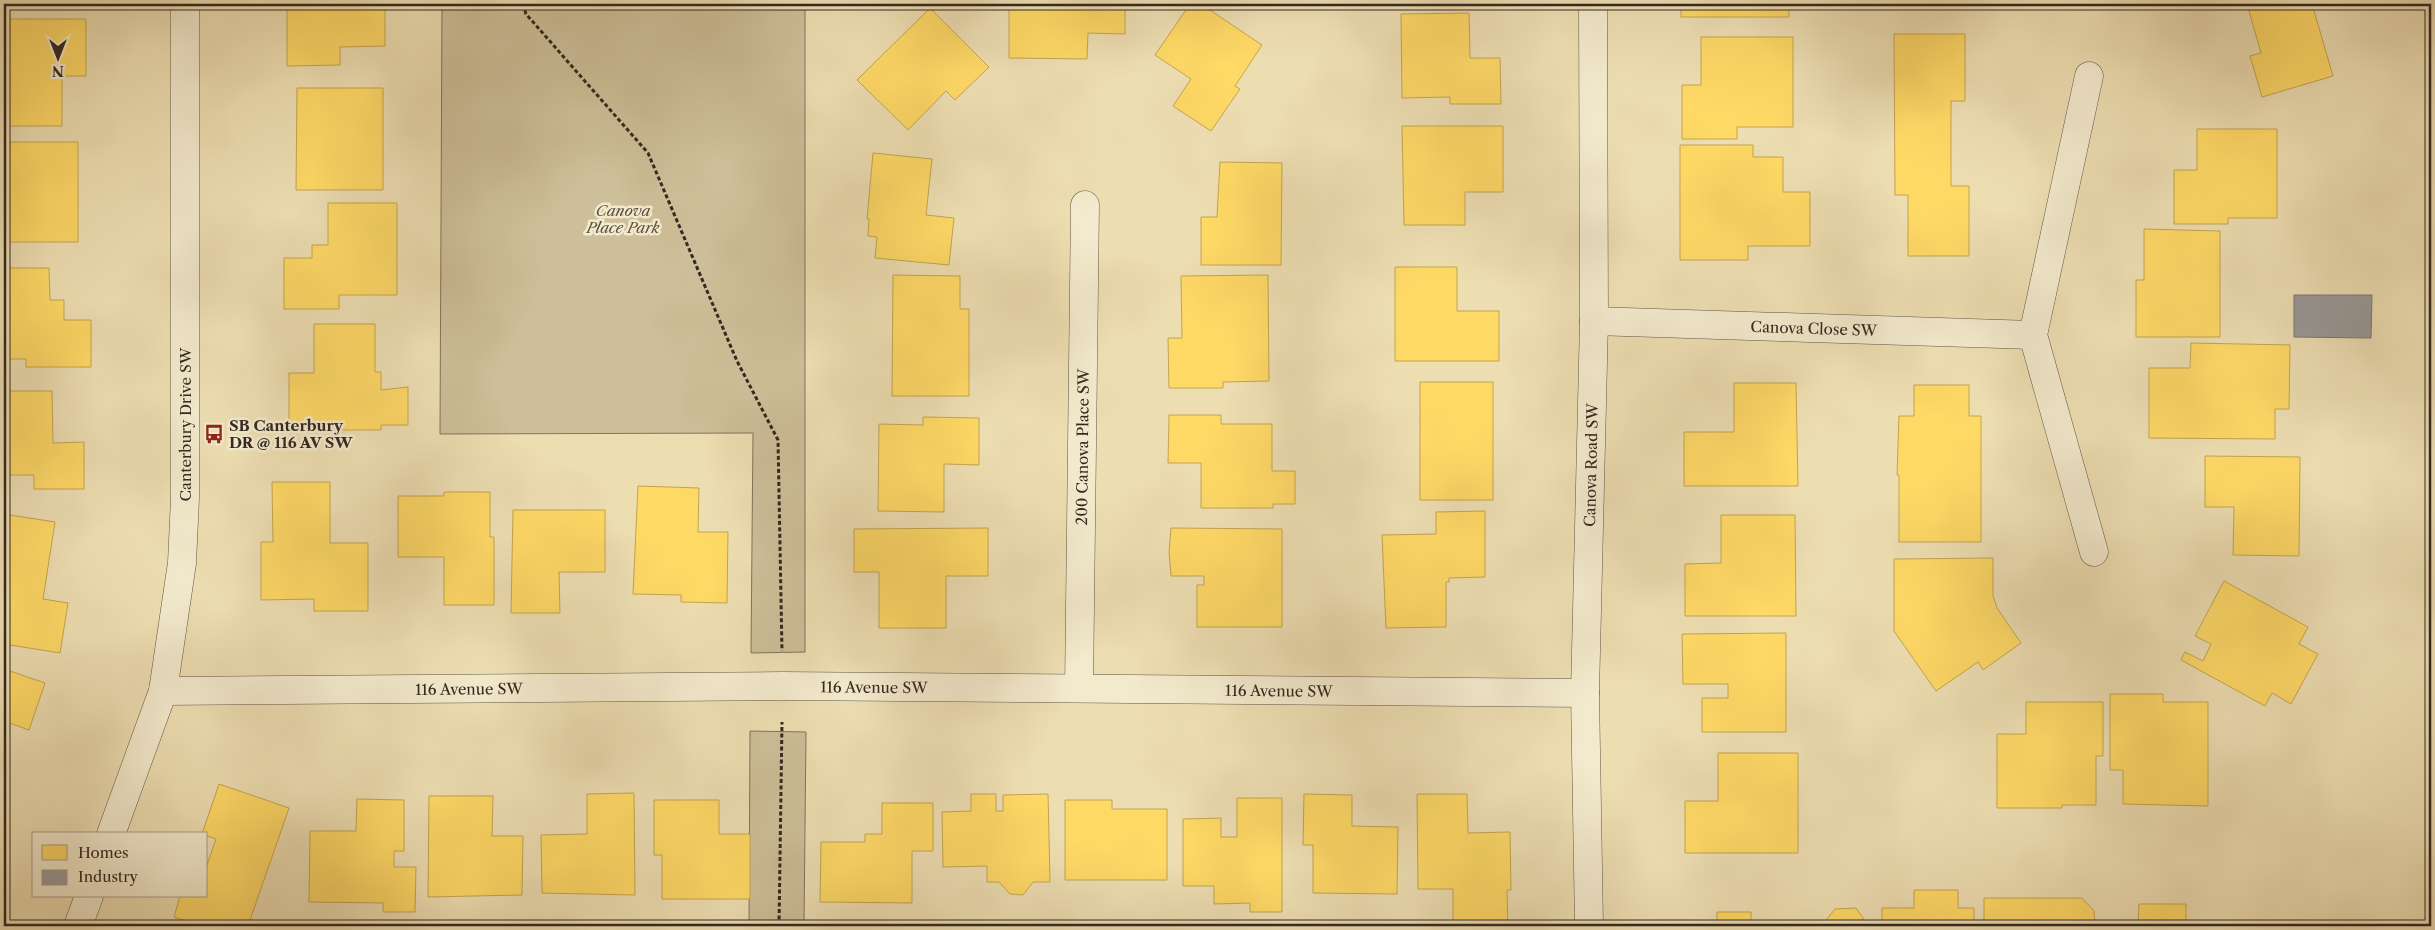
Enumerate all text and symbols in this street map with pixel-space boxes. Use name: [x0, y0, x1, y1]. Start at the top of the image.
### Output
north arrow: [32, 32, 82, 82]
text: N: [52, 62, 64, 80]
park label: Canova Place Park: [585, 201, 660, 237]
street label: Canova Close SW: [1750, 316, 1878, 340]
street label: Canterbury Drive SW: [176, 347, 195, 502]
street label: 200 Canova Place SW: [1072, 368, 1092, 526]
street label: Canova Road SW: [1580, 402, 1602, 527]
place label: SB Canterbury DR @ 116 AV SW: [229, 416, 353, 452]
bus stop icon: SB Canterbury DR @ 116 AV SW: [203, 423, 225, 445]
street label: 116 Avenue SW: [820, 677, 928, 697]
street label: 116 Avenue SW: [415, 679, 523, 698]
street label: 116 Avenue SW: [1225, 680, 1333, 700]
legend: [32, 832, 208, 898]
text: Homes: [78, 843, 129, 862]
text: Industry: [78, 867, 138, 886]

